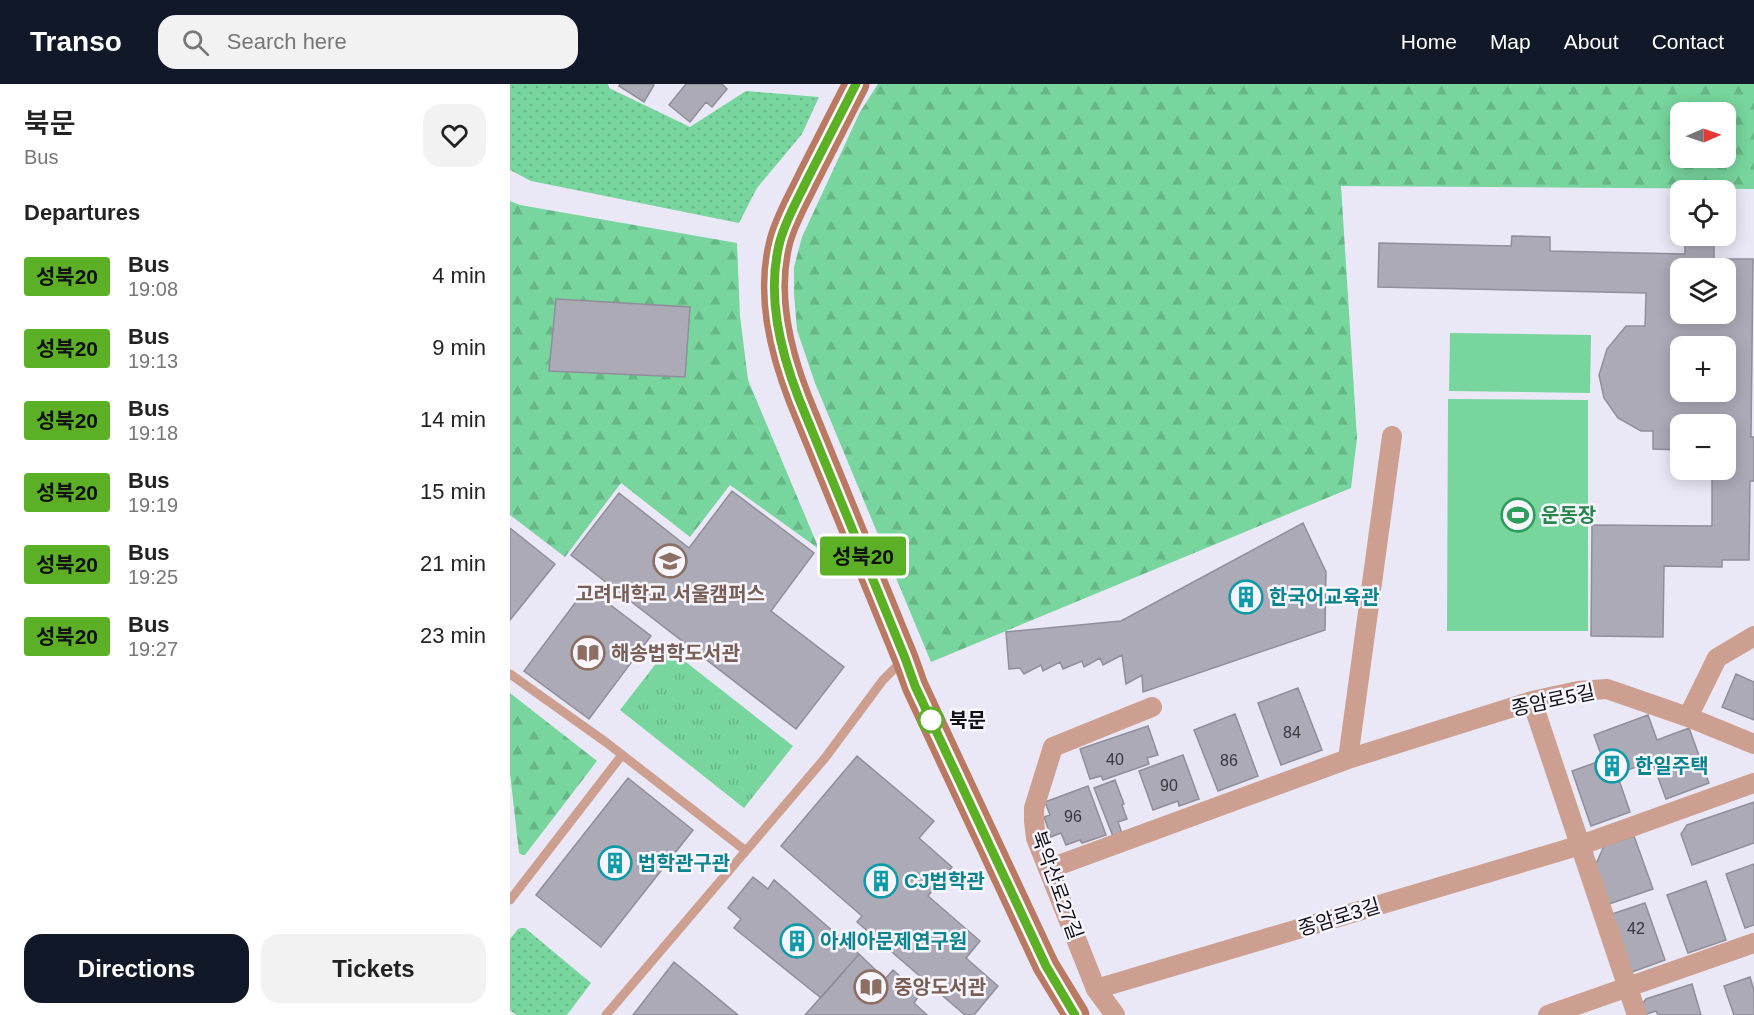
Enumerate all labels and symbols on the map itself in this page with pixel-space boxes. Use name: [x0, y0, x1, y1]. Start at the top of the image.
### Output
north arrow: [1670, 102, 1736, 168]
sports icon: 운동장: [1500, 497, 1536, 533]
place label: 운동장: [1541, 504, 1596, 526]
line badge: 성북20: [821, 536, 905, 576]
school or university icon: 고려대학교 서울캠퍼스: [652, 543, 688, 579]
building icon: 한국어교육관: [1228, 579, 1264, 615]
place label: 고려대학교 서울캠퍼스: [575, 583, 765, 605]
place label: 한국어교육관: [1269, 586, 1380, 608]
library icon: 해송법학도서관: [570, 635, 606, 671]
place label: 해송법학도서관: [611, 642, 740, 664]
street label: 종암로5길: [1509, 680, 1597, 720]
marker: 북문: [918, 707, 944, 733]
place label: 북문: [949, 709, 986, 731]
house number: 84: [1283, 724, 1301, 741]
building icon: 한일주택: [1594, 748, 1630, 784]
house number: 40: [1106, 751, 1124, 768]
house number: 86: [1220, 752, 1238, 769]
place label: 한일주택: [1635, 755, 1709, 777]
house number: 90: [1160, 777, 1178, 794]
house number: 96: [1064, 808, 1082, 825]
street label: 북악산로27길: [1027, 828, 1087, 942]
building icon: 법학관구관: [597, 845, 633, 881]
place label: 법학관구관: [638, 852, 731, 874]
building icon: CJ법학관: [863, 863, 899, 899]
place label: CJ법학관: [904, 870, 985, 892]
street label: 종암로3길: [1295, 894, 1383, 940]
house number: 42: [1627, 920, 1645, 937]
building icon: 아세아문제연구원: [779, 923, 815, 959]
place label: 아세아문제연구원: [820, 930, 967, 952]
library icon: 중앙도서관: [853, 969, 889, 1005]
place label: 중앙도서관: [894, 976, 987, 998]

